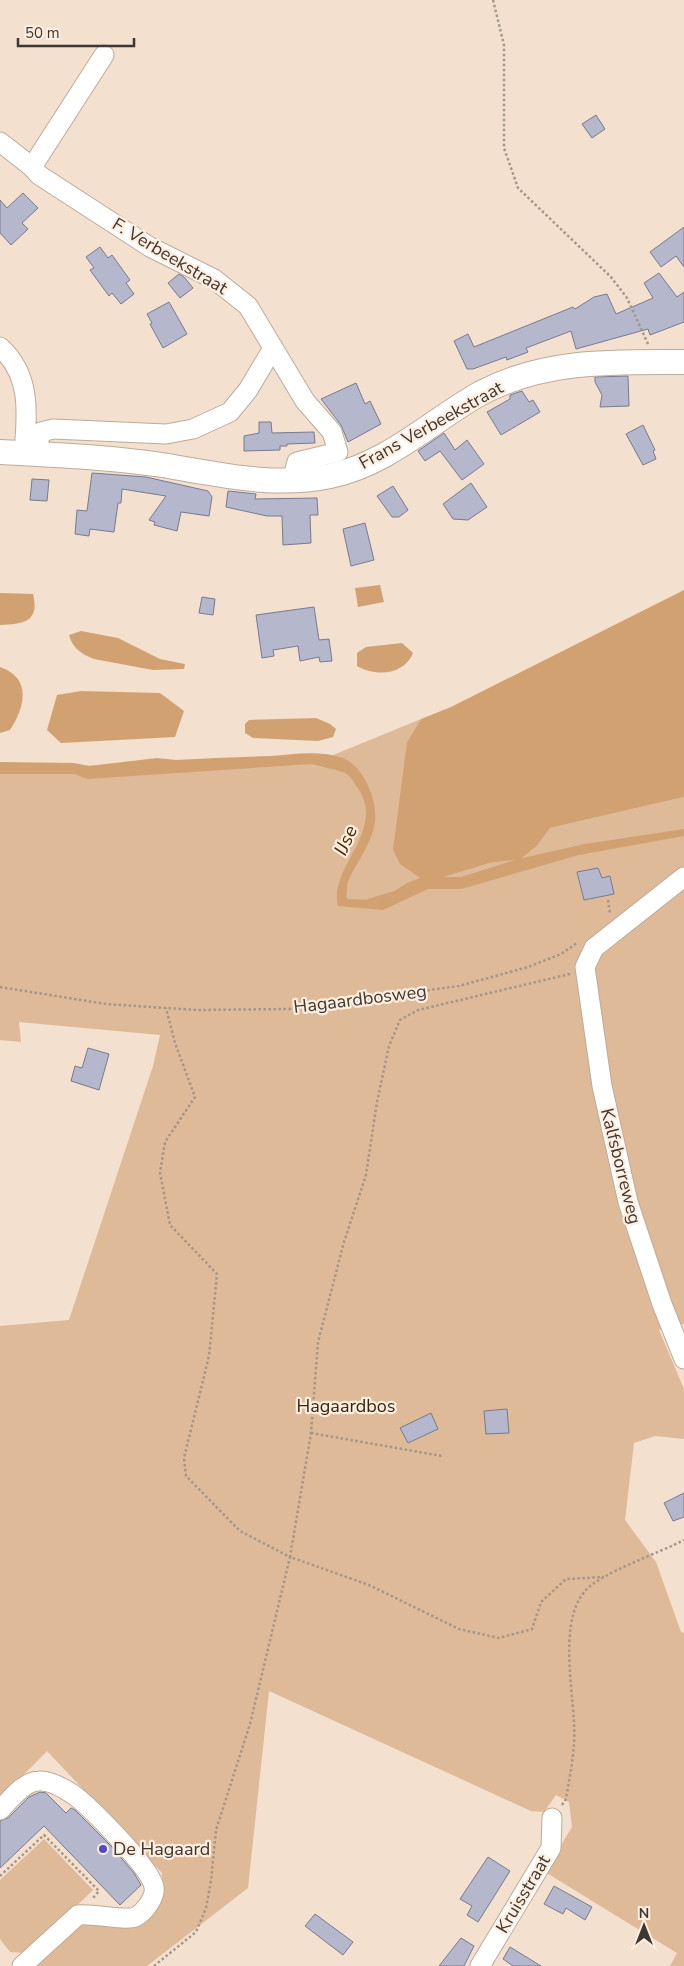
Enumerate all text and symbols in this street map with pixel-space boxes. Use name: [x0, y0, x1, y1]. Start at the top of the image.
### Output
scale bar: [18, 15, 134, 47]
text: 50 m: [25, 23, 60, 43]
street label: F. Verbeekstraat: [108, 212, 233, 300]
street label: Frans Verbeekstraat: [355, 375, 508, 475]
water label: IJse: [328, 821, 364, 860]
street label: Hagaardbosweg: [292, 979, 428, 1019]
street label: Kalfsborreweg: [595, 1106, 647, 1226]
park label: Hagaardbos: [297, 1394, 395, 1418]
place label: De Hagaard: [113, 1837, 210, 1861]
marker: De Hagaard: [97, 1843, 109, 1855]
street label: Kruisstraat: [490, 1850, 556, 1938]
north arrow: [619, 1901, 669, 1951]
text: N: [639, 1904, 649, 1923]

